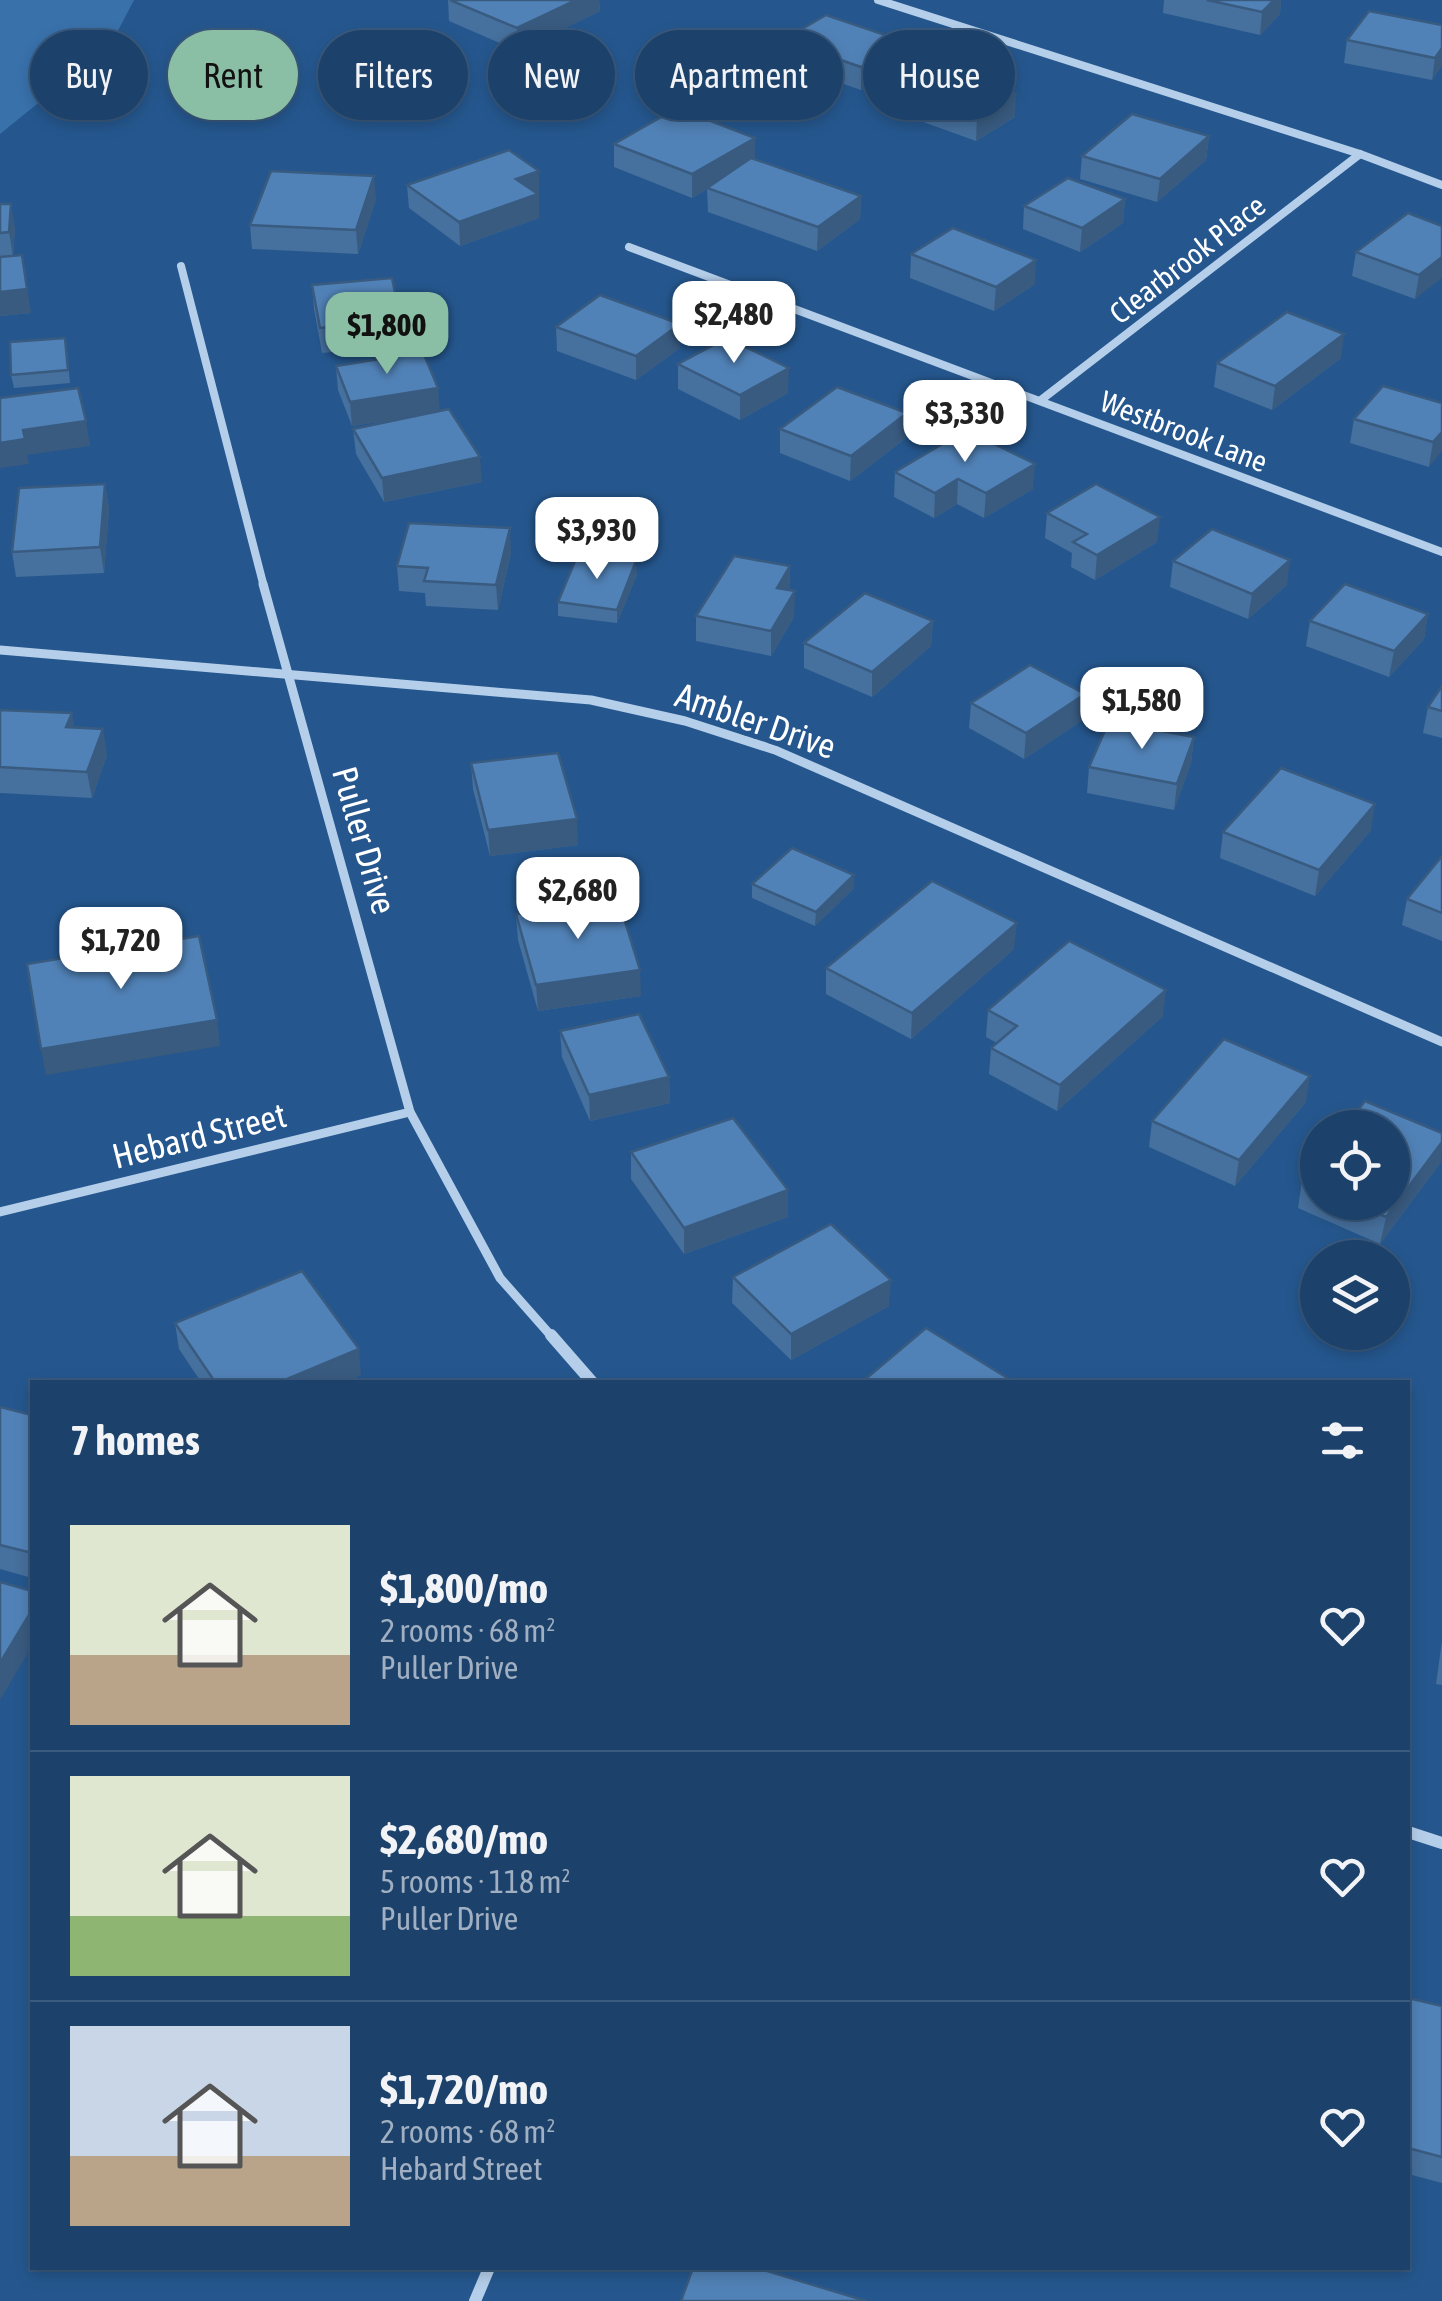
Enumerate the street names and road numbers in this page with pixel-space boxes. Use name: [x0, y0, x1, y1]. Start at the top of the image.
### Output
street label: Clearbrook Place: [1103, 188, 1271, 330]
street label: Westbrook Lane: [1096, 384, 1272, 478]
street label: Ambler Drive: [671, 674, 841, 766]
street label: Puller Drive: [325, 762, 405, 918]
street label: Hebard Street: [108, 1094, 290, 1176]

